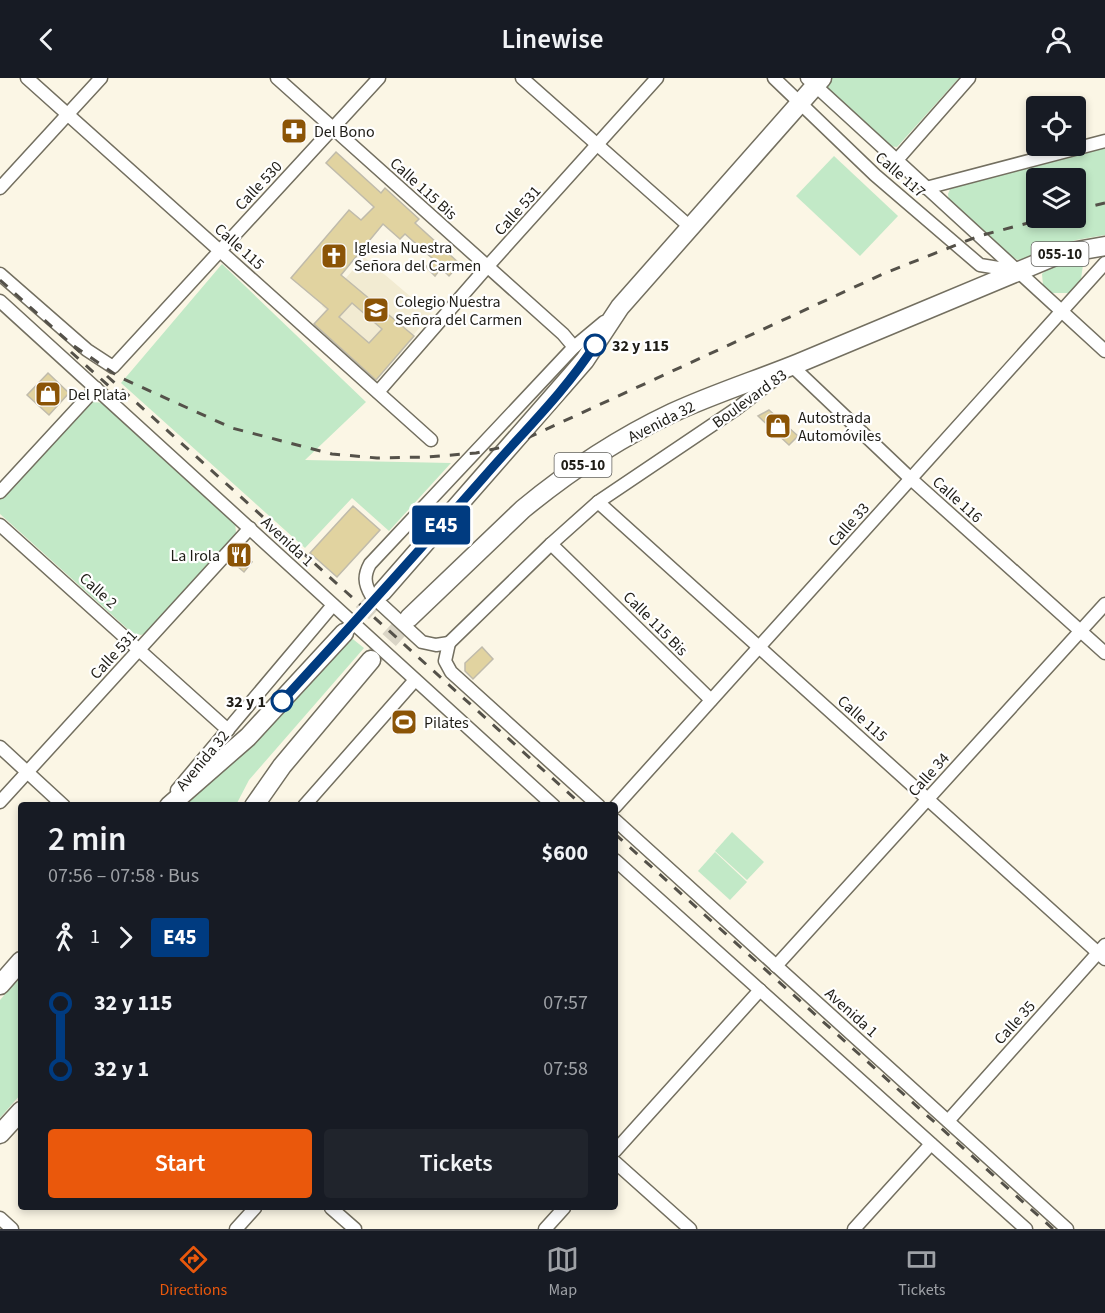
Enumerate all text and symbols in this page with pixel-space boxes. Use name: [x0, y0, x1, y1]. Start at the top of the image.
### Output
text: Linewise: [501, 20, 604, 59]
icon: back: [30, 23, 63, 56]
icon: person: [1042, 23, 1075, 56]
map controls: [1026, 96, 1086, 228]
button: locate: [1026, 96, 1086, 156]
pharmacy icon: Del Bono: [279, 116, 309, 146]
place label: Del Bono: [314, 121, 375, 143]
street label: Calle 117: [870, 147, 930, 203]
street label: Calle 115 Bis: [385, 153, 462, 225]
street label: Calle 530: [230, 156, 287, 215]
button: layers: [1026, 168, 1086, 228]
street label: Calle 531: [489, 181, 546, 240]
street label: Calle 115: [210, 218, 269, 275]
place label: Iglesia Nuestra Señora del Carmen: [354, 237, 481, 277]
church icon: Iglesia Nuestra Señora del Carmen: [319, 241, 349, 271]
road number: 055-10: [1032, 242, 1088, 266]
place label: Colegio Nuestra Señora del Carmen: [395, 291, 522, 331]
school or university icon: Colegio Nuestra Señora del Carmen: [361, 295, 391, 325]
marker: 32 y 115: [584, 334, 606, 356]
place label: 32 y 115: [612, 335, 669, 357]
street label: Boulevard 83: [708, 364, 791, 433]
shop icon: Del Plata: [33, 379, 63, 409]
place label: Del Plata: [68, 384, 127, 406]
street label: Avenida 32: [624, 396, 699, 448]
place label: Autostrada Automóviles: [798, 407, 881, 447]
shop icon: Autostrada Automóviles: [763, 411, 793, 441]
road number: 055-10: [554, 453, 612, 477]
street label: Calle 116: [928, 471, 987, 528]
street label: Calle 33: [823, 498, 874, 552]
line badge: E45: [406, 506, 476, 544]
text: E45: [424, 510, 458, 540]
street label: Avenida 1: [256, 512, 319, 572]
restaurant icon: La Irola: [224, 540, 254, 570]
place label: La Irola: [171, 545, 220, 567]
street label: Calle 2: [74, 568, 122, 614]
street label: Calle 115 Bis: [618, 586, 693, 661]
street label: Calle 531: [85, 625, 142, 684]
marker: 32 y 1: [271, 690, 293, 712]
street label: Calle 115: [833, 690, 892, 747]
place label: 32 y 1: [226, 691, 266, 713]
sports icon: Pilates: [389, 707, 419, 737]
place label: Pilates: [424, 712, 469, 734]
street label: Avenida 32: [171, 726, 235, 796]
street label: Calle 34: [903, 748, 954, 802]
text: 2 min: [48, 816, 126, 863]
text: $600: [542, 837, 588, 869]
text: 07:56 – 07:58 · Bus: [48, 862, 199, 890]
icon: walk: [48, 921, 81, 954]
icon: forward: [109, 921, 142, 954]
text: E45: [163, 922, 197, 952]
text: 1: [90, 923, 100, 951]
street label: Avenida 1: [820, 983, 883, 1043]
text: 32 y 115: [94, 987, 172, 1019]
text: 07:57: [543, 989, 588, 1017]
street label: Calle 35: [989, 996, 1040, 1050]
text: 32 y 1: [94, 1053, 149, 1085]
text: 07:58: [543, 1055, 588, 1083]
button: Start: [48, 1129, 312, 1198]
button: Tickets: [324, 1129, 588, 1198]
tab: Directions: [160, 1243, 227, 1301]
tab: Map: [546, 1243, 579, 1301]
tab: Tickets: [898, 1243, 945, 1301]

